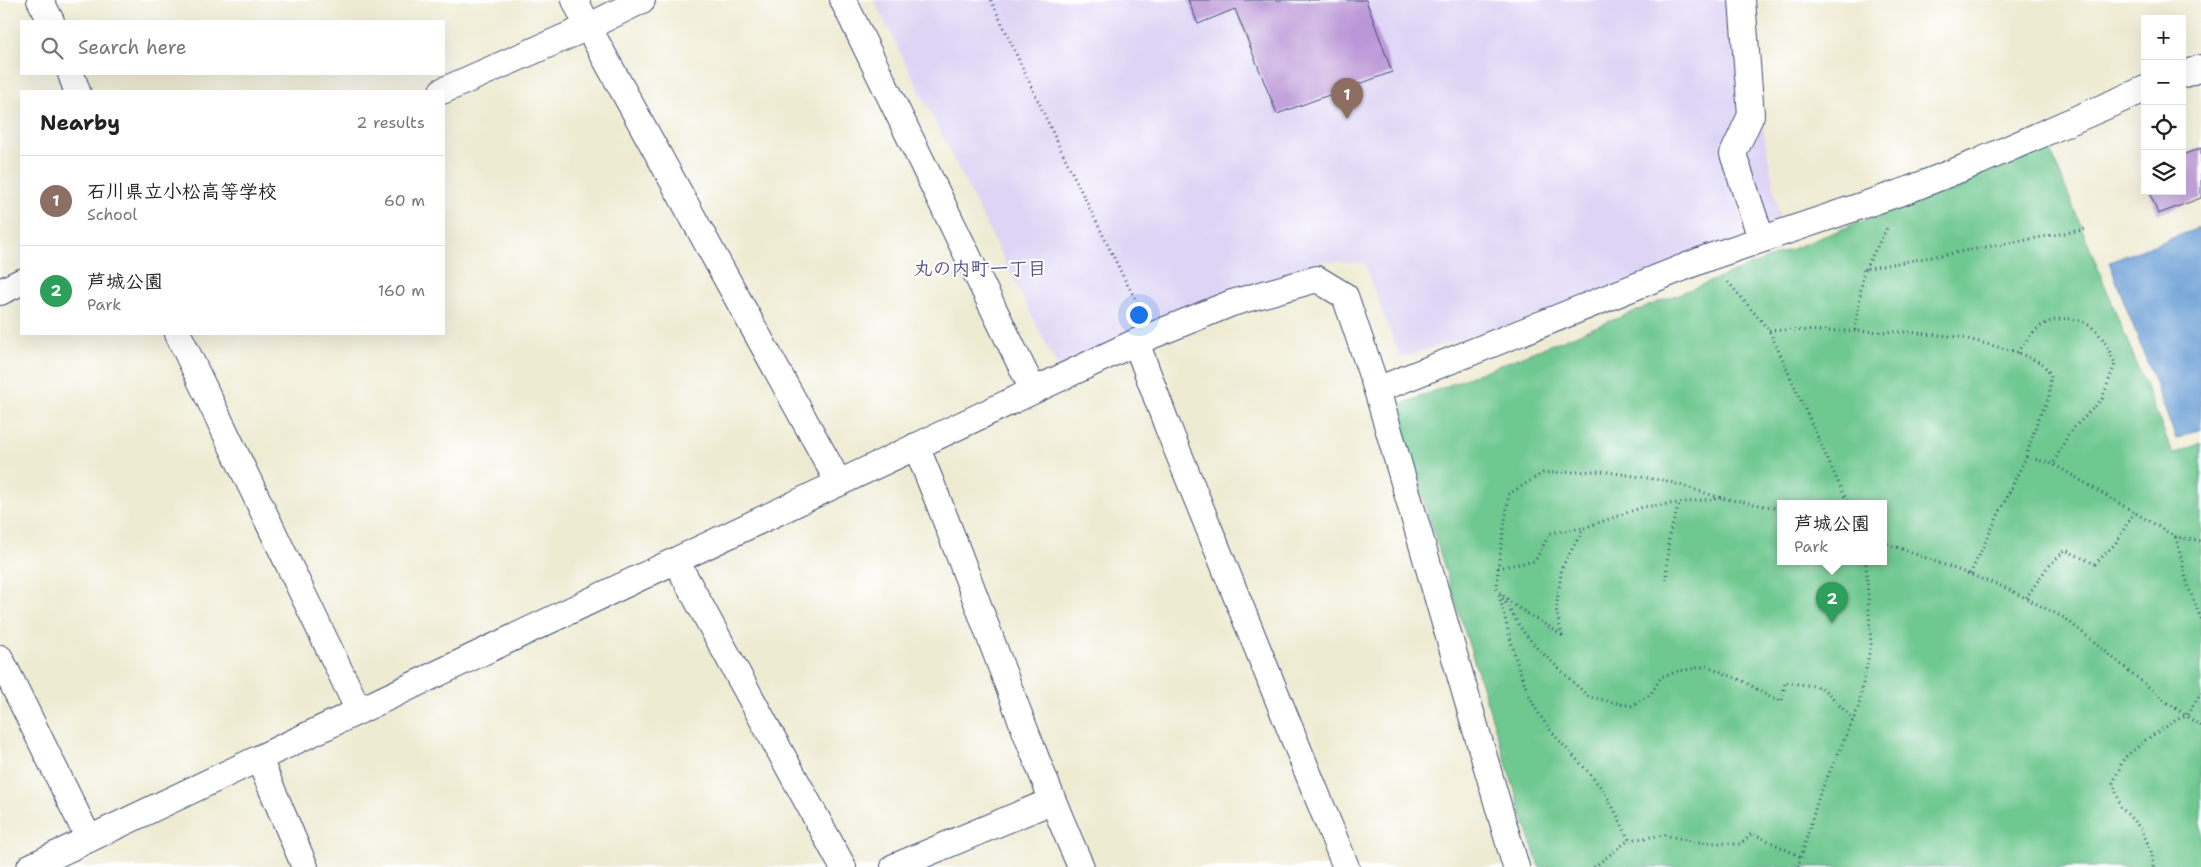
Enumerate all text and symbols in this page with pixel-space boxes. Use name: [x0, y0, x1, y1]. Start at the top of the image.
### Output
map controls: [2141, 15, 2186, 195]
button: +: [2141, 15, 2186, 60]
search box: [20, 20, 445, 75]
icon: search: [38, 34, 66, 62]
text: Search here: [78, 35, 187, 60]
button: −: [2141, 60, 2186, 105]
pin: 1: [1331, 78, 1363, 119]
button: locate: [2141, 105, 2186, 150]
text: Nearby: [40, 109, 120, 137]
text: 2 results: [356, 112, 425, 133]
button: layers: [2141, 150, 2186, 195]
text: 石川県立小松高等学校: [87, 179, 277, 204]
text: 1: [52, 190, 60, 211]
text: 60 m: [384, 190, 425, 211]
text: School: [87, 204, 137, 225]
district label: 丸の内町一丁目: [913, 256, 1047, 281]
text: 芦城公園: [87, 269, 163, 294]
text: 2: [50, 280, 62, 301]
text: 160 m: [378, 280, 425, 301]
text: Park: [87, 294, 121, 315]
your location: [1126, 302, 1152, 328]
popup: [1777, 500, 1887, 565]
text: 芦城公園: [1794, 511, 1870, 536]
text: Park: [1794, 536, 1828, 557]
pin: 2: [1816, 582, 1848, 623]

